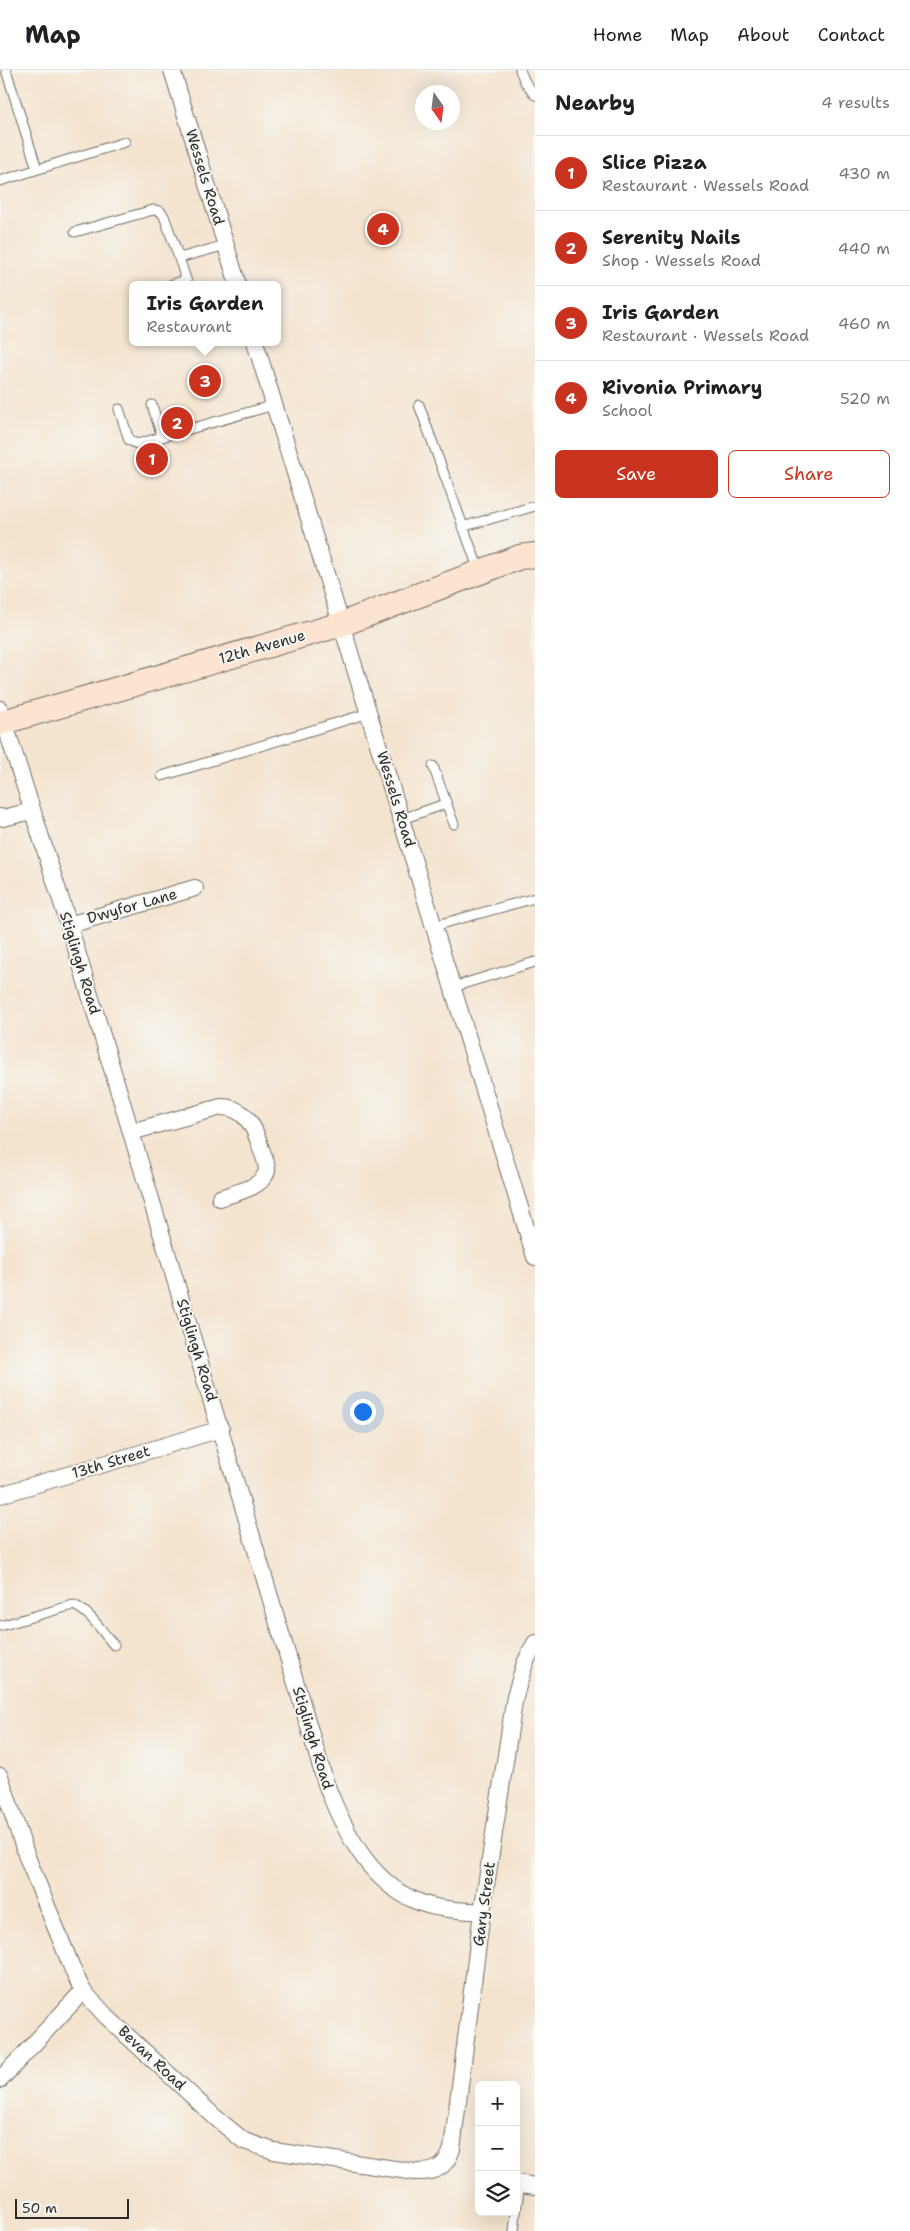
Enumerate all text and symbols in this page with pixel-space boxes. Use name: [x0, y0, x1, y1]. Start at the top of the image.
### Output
text: Map: [25, 19, 81, 51]
text: Home: [593, 23, 642, 47]
text: Map: [670, 23, 709, 47]
text: About: [737, 23, 790, 47]
text: Contact: [818, 23, 885, 47]
north arrow: [415, 85, 460, 130]
text: Nearby: [555, 89, 635, 117]
text: 4 results: [821, 92, 890, 113]
street label: Wessels Road: [181, 127, 229, 228]
text: Slice Pizza: [602, 150, 707, 175]
text: 1: [567, 163, 575, 184]
text: 430 m: [839, 163, 890, 184]
text: Restaurant · Wessels Road: [602, 175, 809, 196]
pin: 4: [367, 210, 399, 248]
text: Serenity Nails: [602, 225, 741, 250]
text: 2: [565, 238, 577, 259]
text: 440 m: [838, 238, 890, 259]
text: Shop · Wessels Road: [602, 250, 761, 271]
popup: [129, 281, 281, 346]
text: Iris Garden: [146, 291, 264, 316]
text: Iris Garden: [602, 300, 719, 325]
text: 3: [565, 313, 577, 334]
text: 460 m: [838, 313, 890, 334]
text: Restaurant: [146, 316, 232, 337]
text: Restaurant · Wessels Road: [602, 325, 809, 346]
pin: 3: [189, 362, 221, 400]
text: Rivonia Primary: [602, 375, 762, 400]
text: 4: [565, 388, 577, 409]
text: 520 m: [840, 388, 890, 409]
text: School: [602, 400, 652, 421]
pin: 2: [161, 404, 193, 442]
pin: 1: [136, 440, 168, 478]
button: Save: [555, 450, 718, 498]
button: Share: [728, 450, 890, 498]
street label: 12th Avenue: [216, 625, 308, 669]
street label: Wessels Road: [372, 749, 420, 850]
street label: Dwyfor Lane: [85, 884, 179, 928]
street label: Stiglingh Road: [55, 909, 105, 1017]
street label: Stiglingh Road: [172, 1296, 222, 1404]
your location: [350, 1399, 376, 1425]
street label: 13th Street: [69, 1441, 153, 1483]
street label: Stiglingh Road: [288, 1684, 338, 1792]
street label: Gary Street: [468, 1861, 500, 1947]
street label: Bevan Road: [114, 2021, 191, 2095]
map controls: [475, 2081, 520, 2216]
button: +: [475, 2081, 520, 2126]
button: −: [475, 2126, 520, 2171]
button: layers: [475, 2171, 520, 2216]
scale bar: [15, 2196, 129, 2219]
text: 50 m: [22, 2199, 57, 2217]

